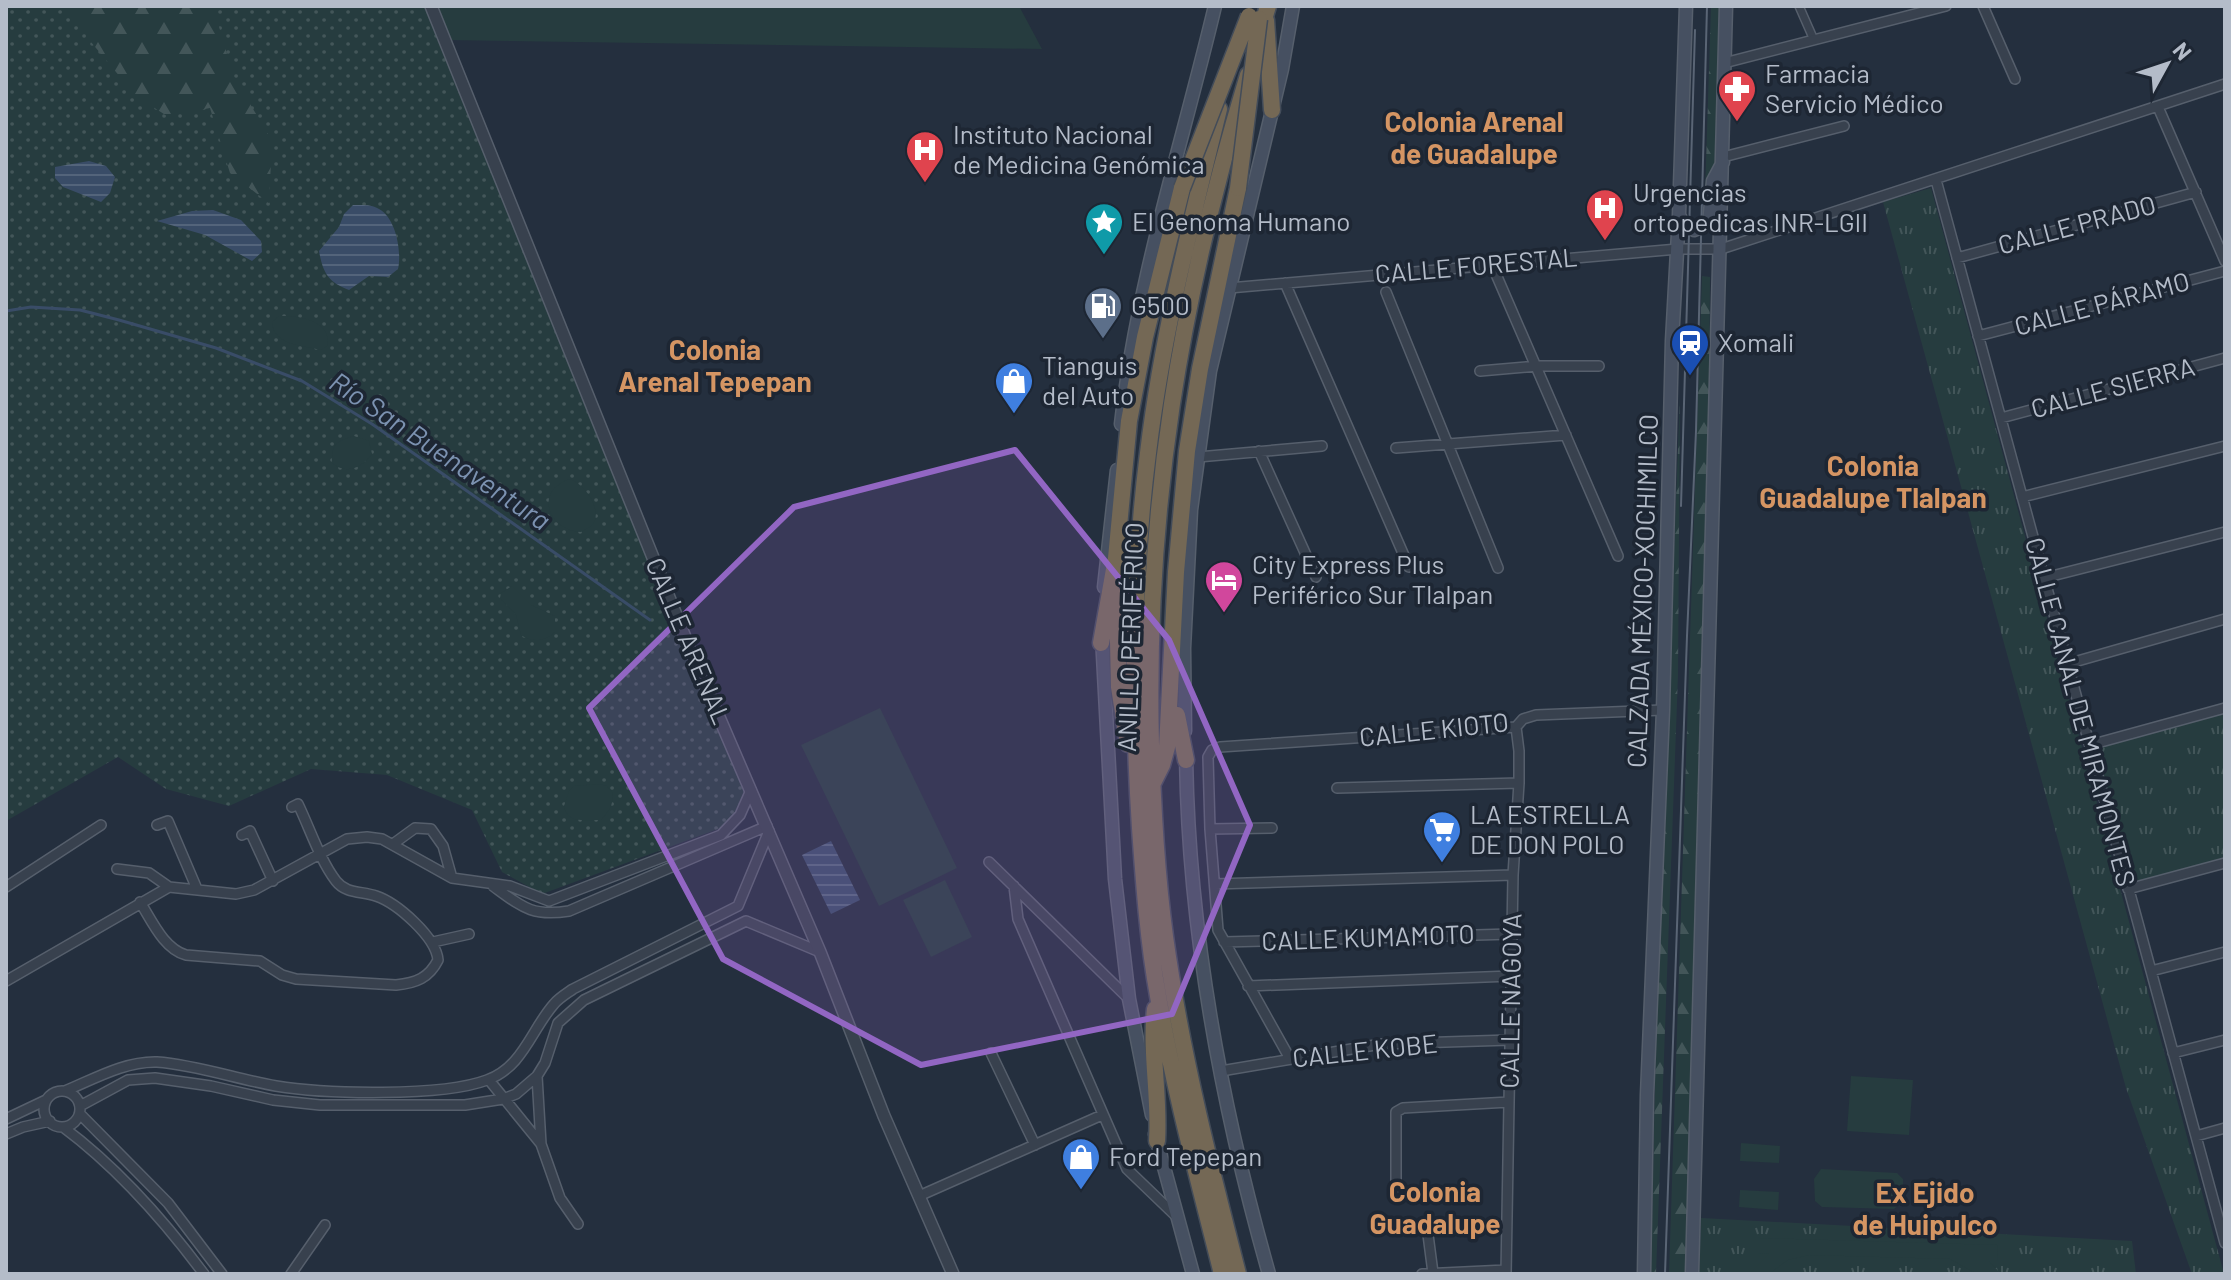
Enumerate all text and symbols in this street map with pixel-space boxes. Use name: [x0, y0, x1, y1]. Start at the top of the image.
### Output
north arrow: [2127, 24, 2207, 104]
text: N: [2168, 37, 2198, 64]
place label: Farmacia Servicio Médico: [1765, 57, 1944, 118]
pharmacy icon: Farmacia Servicio Médico: [1716, 68, 1758, 123]
district label: Colonia Arenal de Guadalupe: [1384, 104, 1564, 170]
place label: Instituto Nacional de Medicina Genómica: [953, 118, 1205, 179]
hospital icon: Instituto Nacional de Medicina Genómica: [904, 129, 946, 184]
place label: Urgencias ortopedicas INR-LGII: [1633, 176, 1868, 237]
hospital icon: Urgencias ortopedicas INR-LGII: [1584, 187, 1626, 242]
street label: CALLE PRADO: [1994, 188, 2159, 260]
place icon: El Genoma Humano: [1083, 201, 1125, 256]
place label: El Genoma Humano: [1132, 205, 1350, 236]
street label: CALLE FORESTAL: [1373, 240, 1578, 289]
street label: CALLE PÁRAMO: [2011, 264, 2193, 341]
fuel station icon: G500: [1082, 285, 1124, 340]
place label: G500: [1131, 289, 1190, 320]
station icon: Xomali: [1669, 322, 1711, 377]
place label: Xomali: [1718, 326, 1794, 357]
district label: Colonia Arenal Tepepan: [618, 332, 812, 398]
place label: Tianguis del Auto: [1042, 349, 1137, 410]
street label: CALLE SIERRA: [2027, 350, 2198, 423]
shop icon: Tianguis del Auto: [993, 360, 1035, 415]
water label: Río San Buenaventura: [324, 364, 557, 537]
street label: CALZADA MÉXICO-XOCHIMILCO: [1620, 413, 1663, 768]
district label: Colonia Guadalupe Tlalpan: [1759, 448, 1987, 514]
street label: ANILLO PERIFÉRICO: [1110, 522, 1149, 752]
street label: CALLE CANAL DE MIRAMONTES: [2020, 534, 2143, 889]
place label: City Express Plus Periférico Sur Tlalpan: [1252, 548, 1493, 609]
street label: CALLE ARENAL: [640, 553, 738, 728]
hotel icon: City Express Plus Periférico Sur Tlalpan: [1203, 559, 1245, 614]
street label: CALLE KIOTO: [1357, 705, 1510, 752]
place label: LA ESTRELLA DE DON POLO: [1470, 798, 1630, 859]
supermarket icon: LA ESTRELLA DE DON POLO: [1421, 809, 1463, 864]
street label: CALLE NAGOYA: [1492, 913, 1527, 1089]
street label: CALLE KUMAMOTO: [1261, 917, 1475, 956]
street label: CALLE KOBE: [1291, 1026, 1439, 1073]
shop icon: Ford Tepepan: [1060, 1136, 1102, 1191]
place label: Ford Tepepan: [1109, 1140, 1262, 1171]
district label: Colonia Guadalupe: [1369, 1174, 1501, 1240]
district label: Ex Ejido de Huipulco: [1852, 1175, 1998, 1241]

